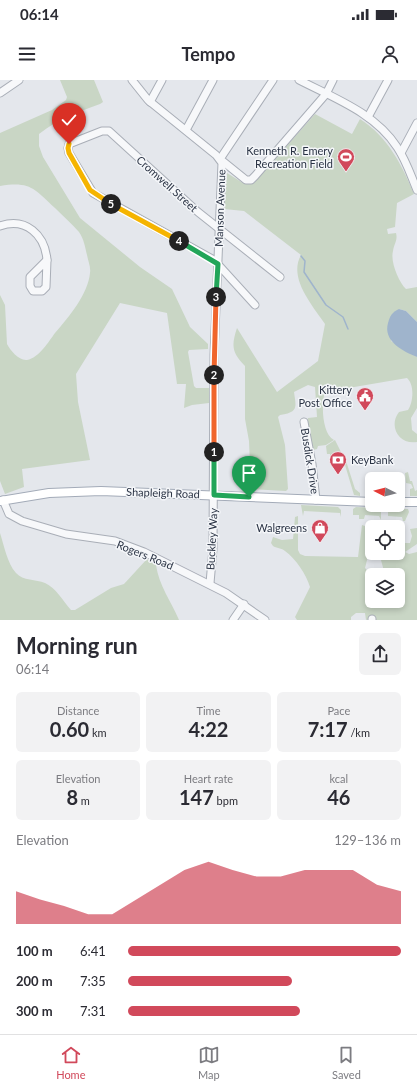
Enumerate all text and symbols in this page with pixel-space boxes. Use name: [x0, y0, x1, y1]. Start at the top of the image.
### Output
text: 06:14: [20, 5, 59, 23]
icon: menu: [16, 43, 38, 65]
text: Tempo: [182, 43, 235, 65]
icon: person: [379, 43, 401, 65]
pin: [52, 103, 86, 144]
icon: check: [58, 109, 80, 131]
place label: Kenneth R. Emery Recreation Field: [246, 144, 333, 170]
sports icon: Kenneth R. Emery Recreation Field: [336, 147, 356, 172]
street label: Cromwell Street: [134, 153, 201, 214]
street label: Manson Avenue: [212, 169, 227, 247]
pin: 5: [101, 194, 121, 214]
text: 5: [108, 197, 114, 210]
pin: 4: [169, 231, 189, 251]
text: 4: [176, 234, 182, 247]
pin: 3: [206, 287, 226, 307]
text: 3: [213, 290, 219, 303]
pin: 2: [204, 365, 224, 385]
text: 2: [211, 368, 217, 381]
place label: Kittery Post Office: [298, 383, 352, 409]
public building icon: Kittery Post Office: [355, 386, 375, 411]
street label: Busdick Drive: [299, 427, 322, 495]
pin: 1: [204, 442, 224, 462]
text: 1: [211, 445, 217, 458]
bank icon: KeyBank: [328, 450, 348, 475]
place label: KeyBank: [351, 453, 394, 466]
pin: [232, 456, 266, 497]
icon: arrive: [238, 462, 260, 484]
north arrow: [365, 472, 405, 512]
map controls: [365, 472, 405, 608]
street label: Shapleigh Road: [126, 485, 200, 500]
street label: Buckley Way: [203, 507, 220, 570]
shop icon: Walgreens: [310, 518, 330, 543]
button: locate: [365, 520, 405, 560]
place label: Walgreens: [256, 521, 307, 534]
street label: Rogers Road: [115, 537, 176, 572]
button: layers: [365, 568, 405, 608]
text: Morning run: [16, 632, 138, 659]
button: share: [359, 633, 401, 675]
text: 06:14: [16, 661, 49, 677]
text: Distance: [57, 704, 99, 717]
text: Time: [197, 704, 220, 717]
text: Pace: [327, 704, 350, 717]
text: 0.60: [50, 717, 89, 741]
text: 4:22: [189, 717, 228, 741]
text: 7:17: [308, 717, 348, 741]
text: km: [89, 726, 107, 739]
text: /km: [348, 726, 370, 739]
text: Elevation: [56, 772, 101, 785]
text: Heart rate: [184, 772, 233, 785]
text: kcal: [330, 772, 348, 785]
text: 8: [66, 785, 78, 809]
text: 147: [179, 785, 214, 809]
text: 46: [327, 785, 350, 809]
text: m: [78, 794, 90, 807]
text: bpm: [214, 794, 238, 807]
text: Elevation: [16, 832, 69, 848]
text: 129–136 m: [334, 832, 401, 848]
text: 100 m: [16, 943, 53, 959]
text: 6:41: [80, 943, 106, 959]
text: 200 m: [16, 973, 53, 989]
text: 7:35: [80, 973, 106, 989]
text: 300 m: [16, 1003, 53, 1019]
text: 7:31: [80, 1003, 106, 1019]
tab: Home: [56, 1044, 85, 1081]
tab: Map: [198, 1044, 220, 1081]
tab: Saved: [332, 1044, 361, 1081]

